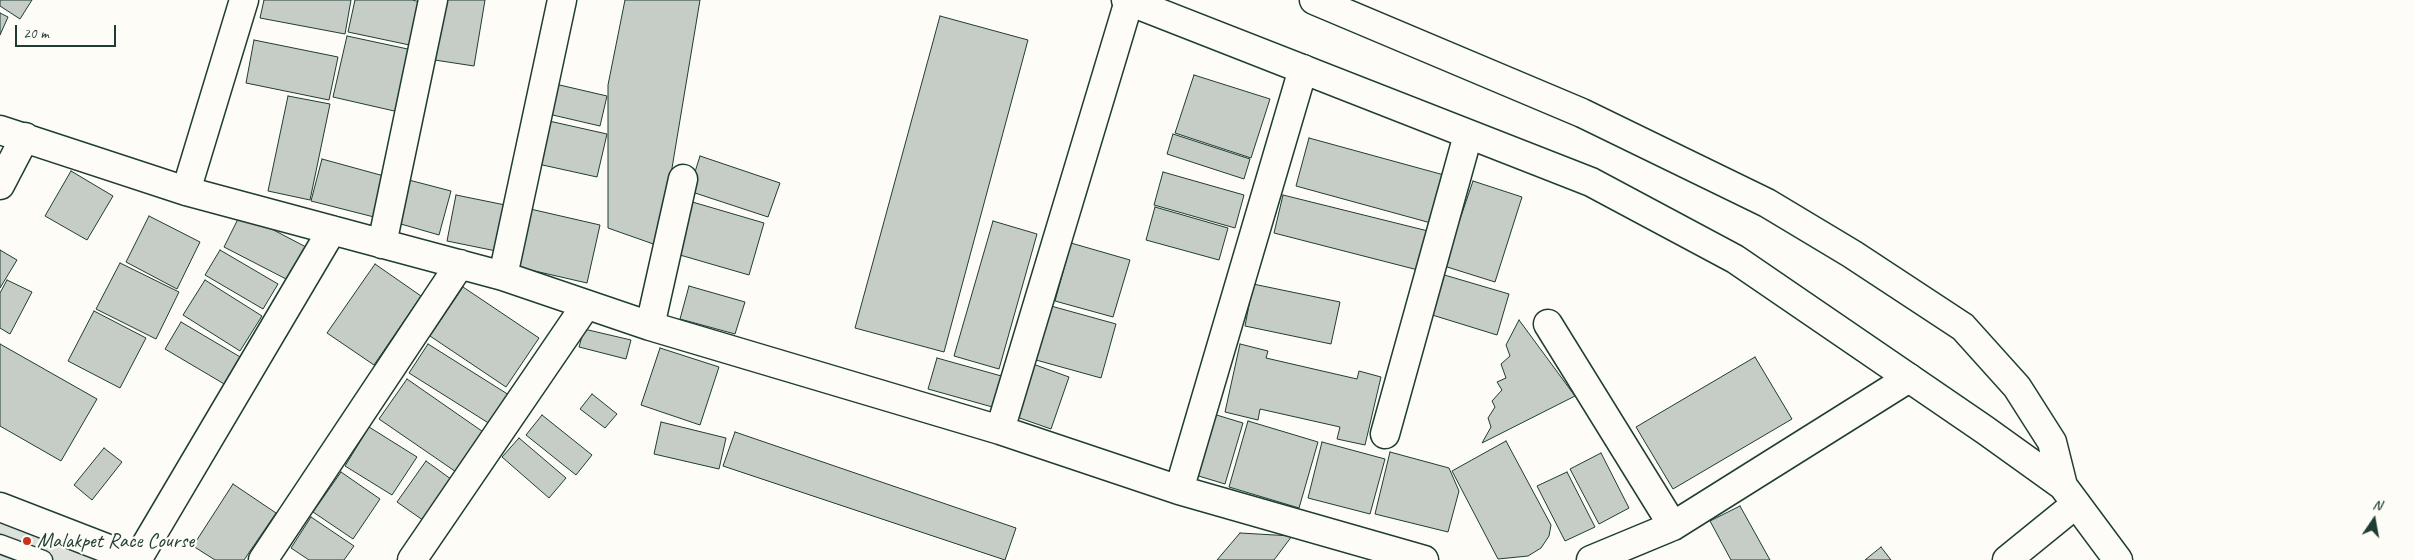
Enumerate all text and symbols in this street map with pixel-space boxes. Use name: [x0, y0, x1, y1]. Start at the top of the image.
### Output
scale bar: [18, 15, 119, 47]
text: 20 m: [23, 24, 49, 43]
north arrow: [2349, 495, 2399, 545]
text: N: [2371, 496, 2383, 514]
place label: Malakpet Race Course: [37, 528, 194, 554]
marker: Malakpet Race Course: [21, 535, 33, 547]

